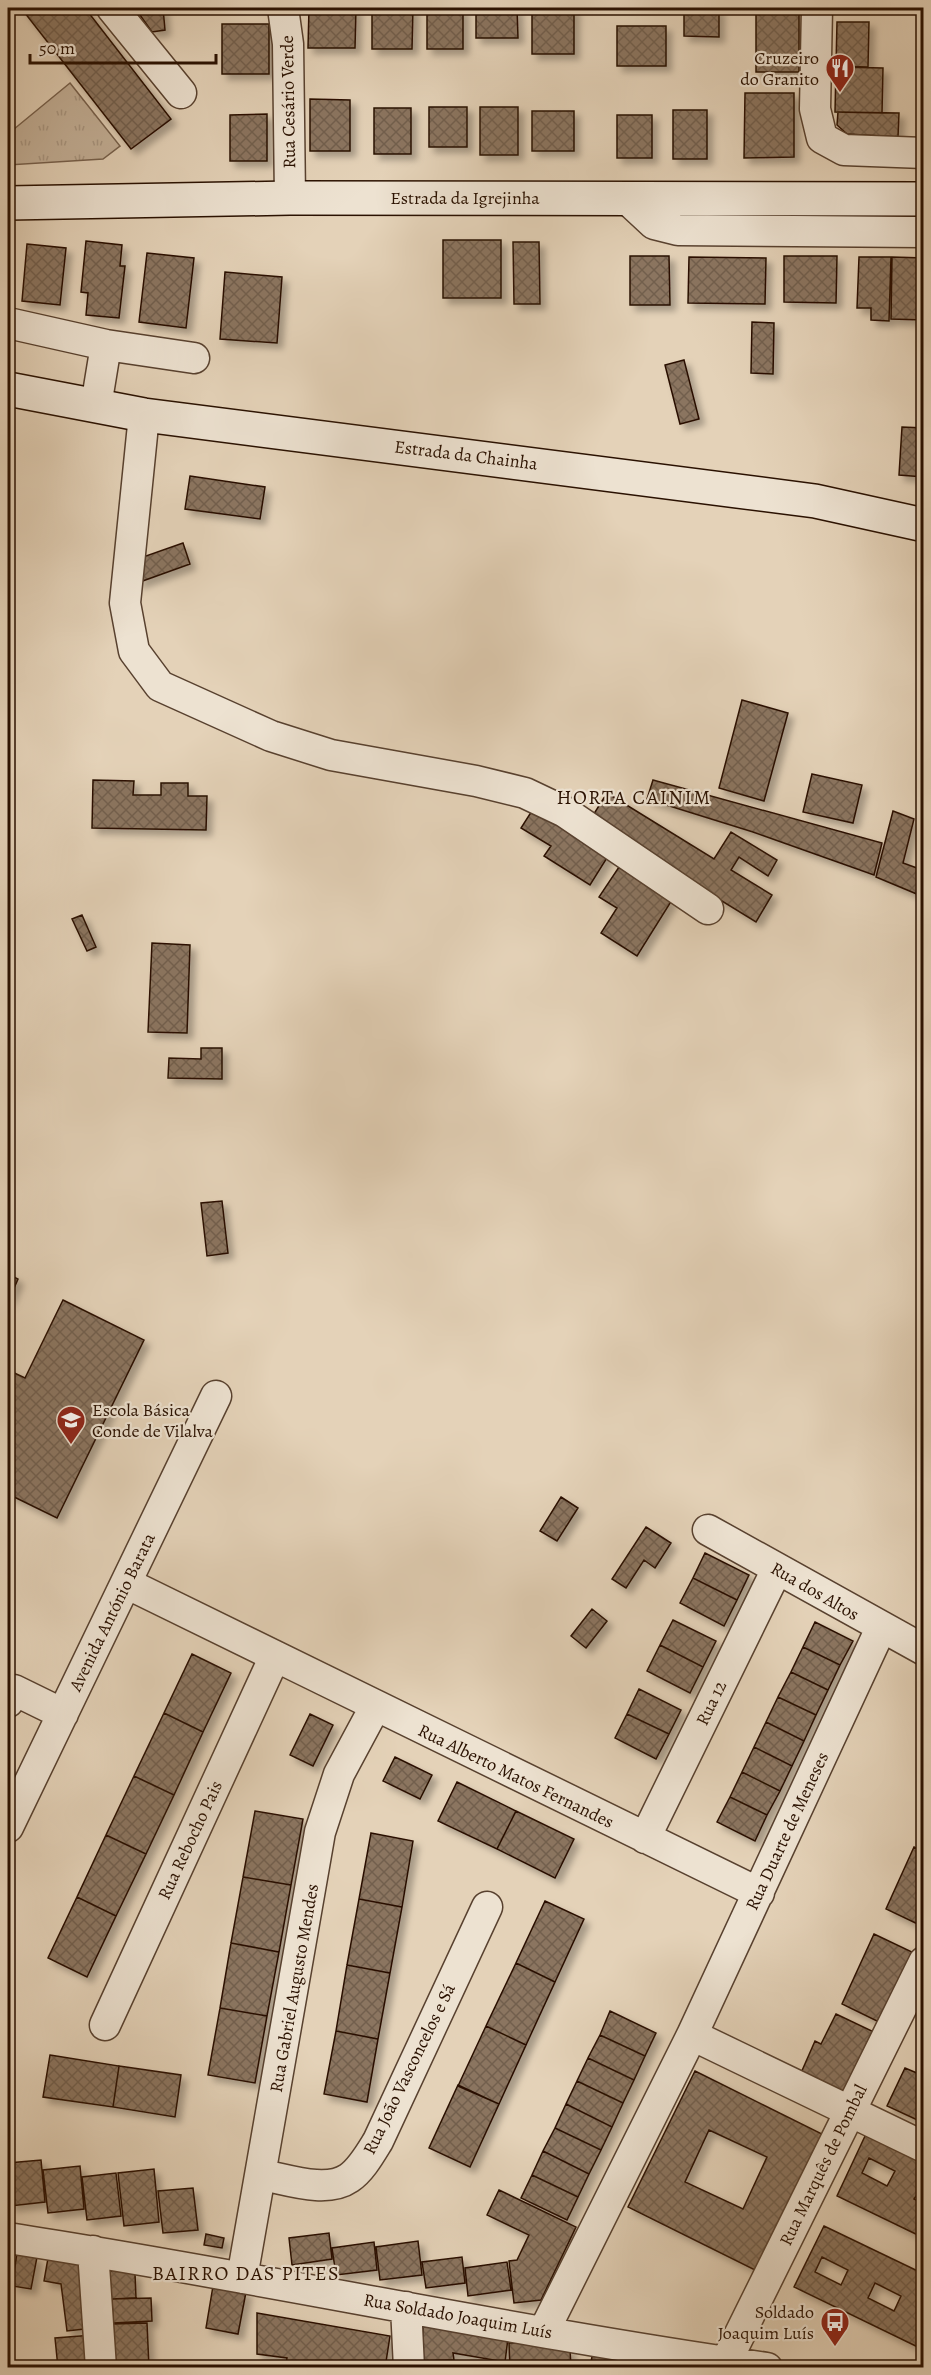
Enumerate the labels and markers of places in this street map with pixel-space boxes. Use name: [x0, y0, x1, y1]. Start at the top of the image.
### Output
place label: Cruzeiro do Granito: [740, 46, 819, 91]
restaurant icon: Cruzeiro do Granito: [824, 52, 856, 94]
place label: Escola Básica Conde de Vilalva: [92, 1398, 214, 1443]
school or university icon: Escola Básica Conde de Vilalva: [55, 1404, 87, 1446]
place label: Soldado Joaquim Luís: [718, 2300, 814, 2345]
bus stop icon: Soldado Joaquim Luís: [819, 2306, 851, 2348]

